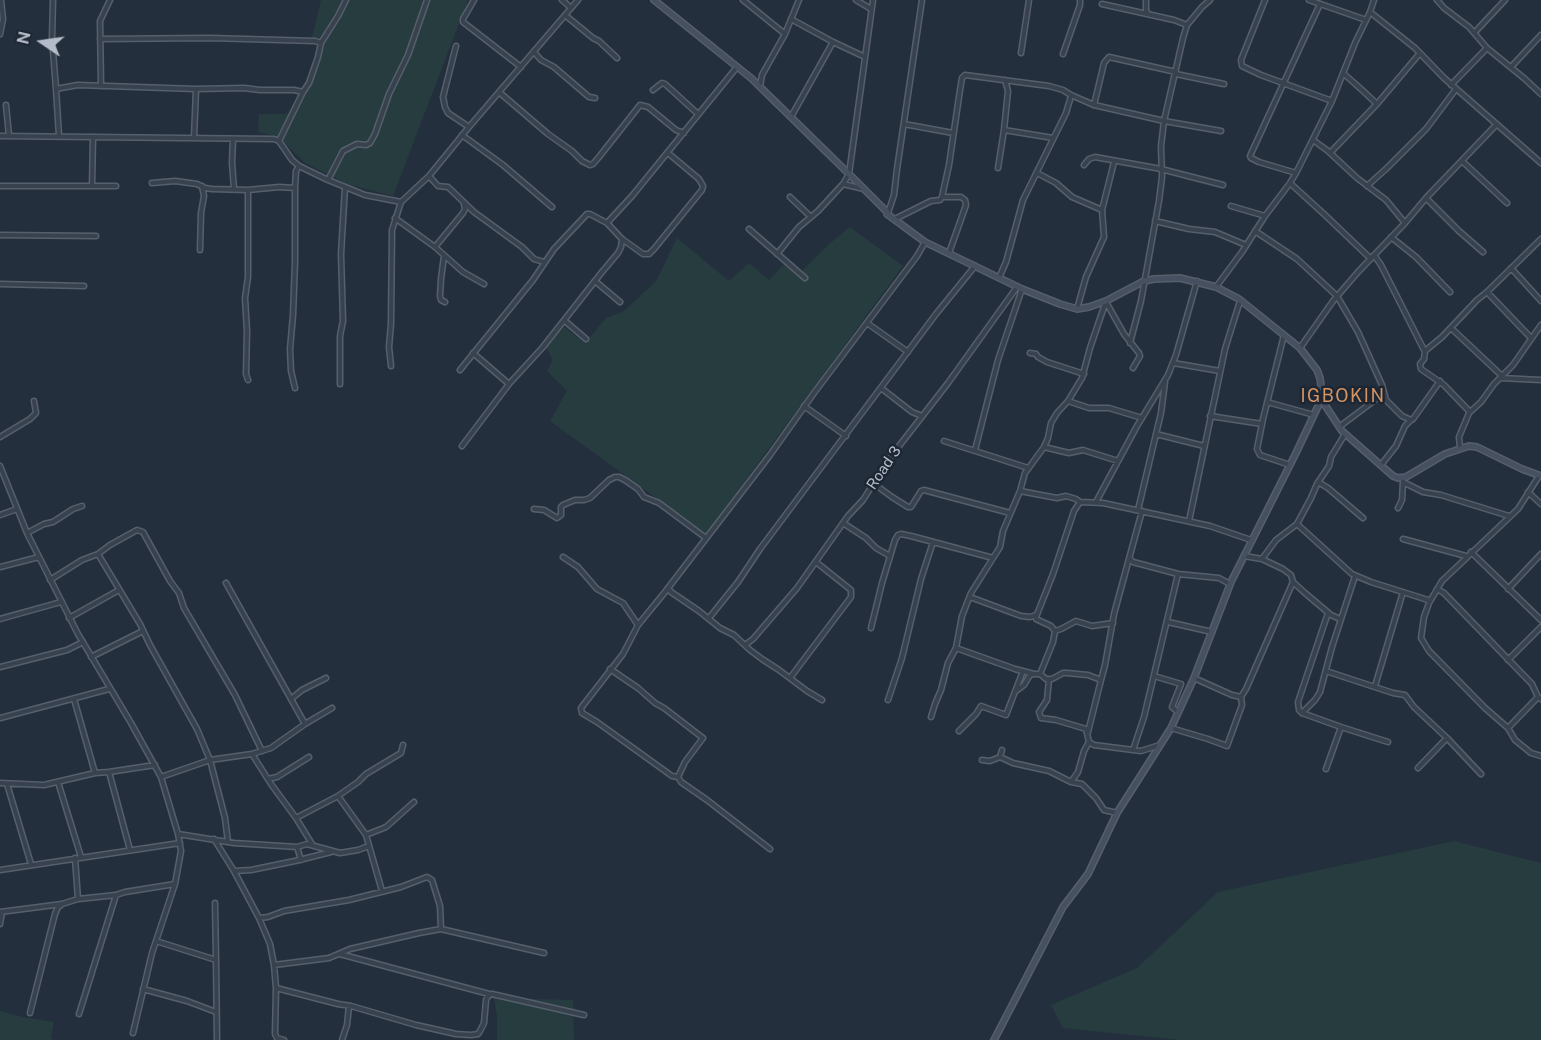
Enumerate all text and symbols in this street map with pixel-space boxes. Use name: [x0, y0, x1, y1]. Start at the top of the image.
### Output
north arrow: [12, 12, 72, 72]
text: N: [13, 30, 35, 46]
district label: IGBOKIN: [1301, 385, 1385, 407]
street label: Road 3: [863, 443, 905, 493]

